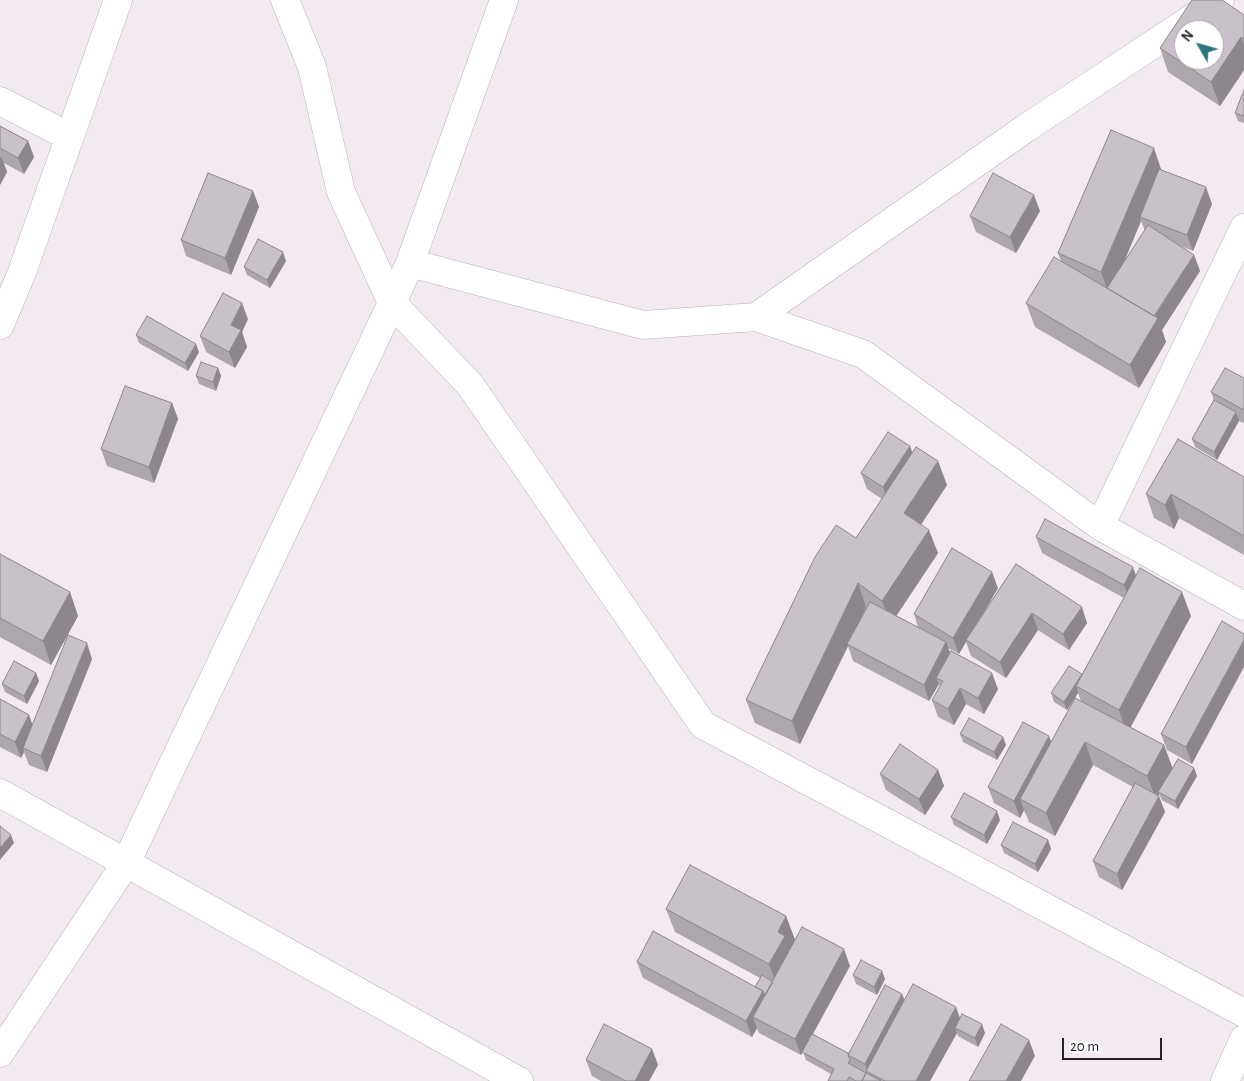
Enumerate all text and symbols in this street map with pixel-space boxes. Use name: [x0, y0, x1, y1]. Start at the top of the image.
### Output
north arrow: [1174, 20, 1224, 70]
text: N: [1179, 28, 1196, 45]
scale bar: [1064, 1028, 1164, 1060]
text: 20 m: [1070, 1039, 1099, 1054]

